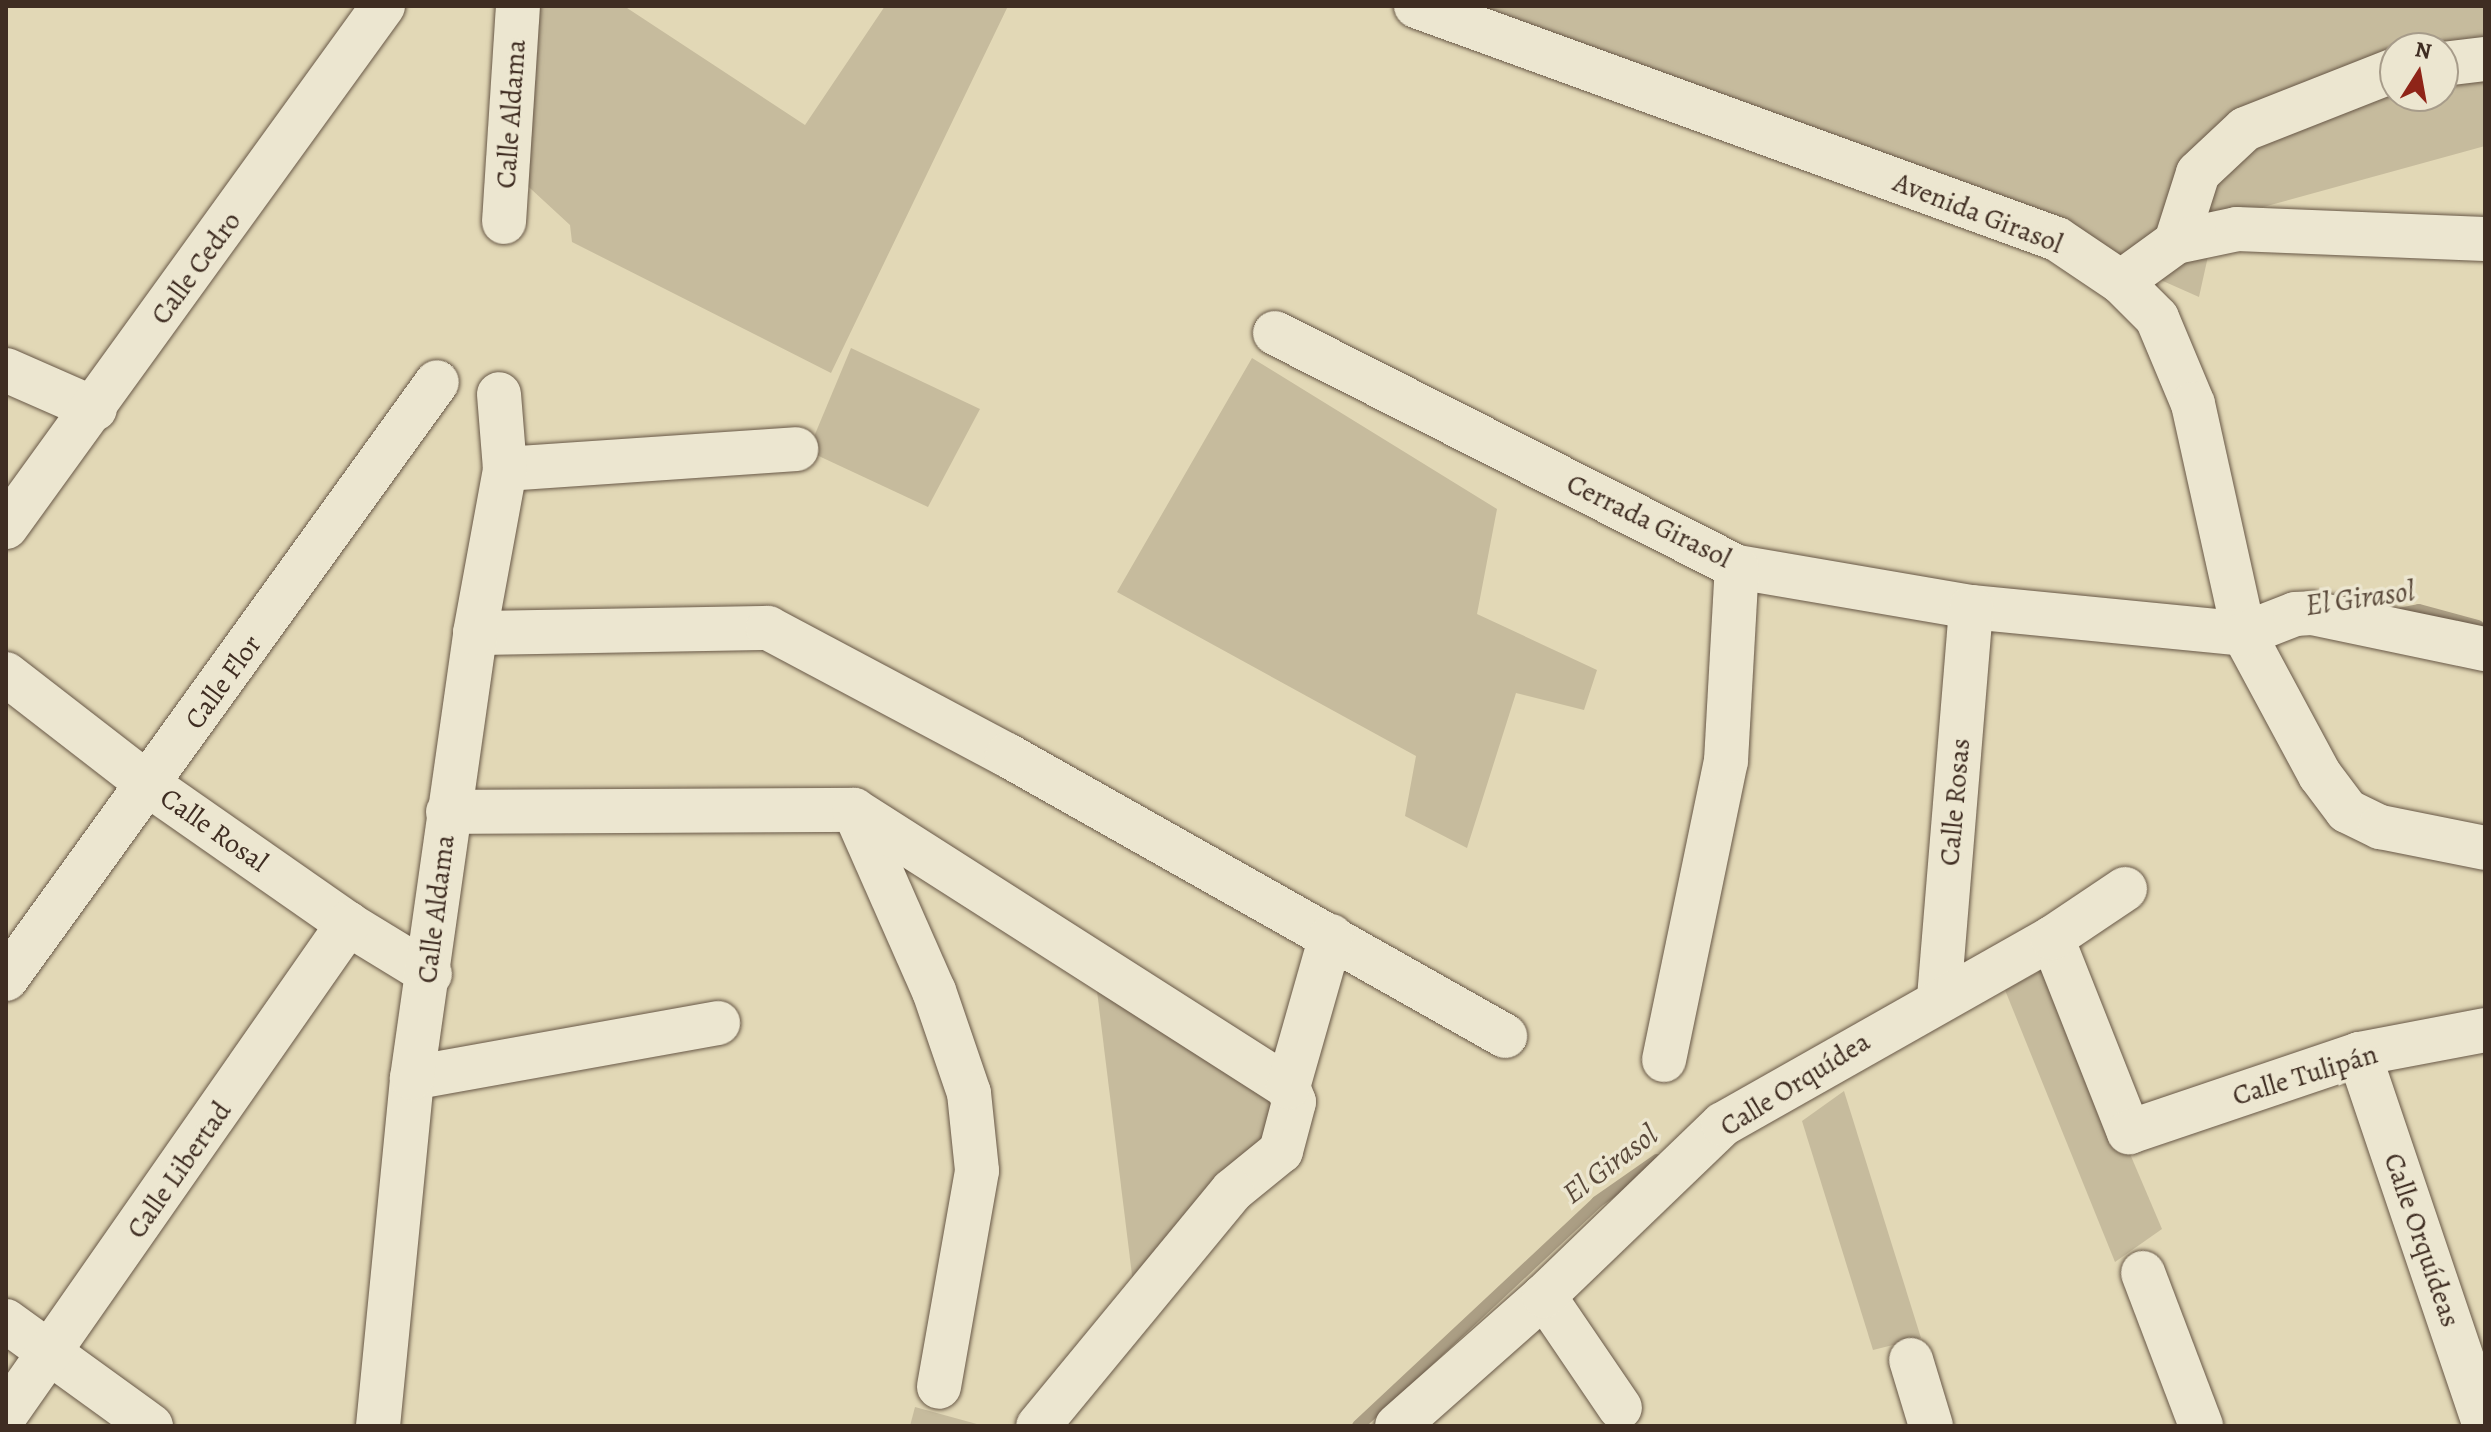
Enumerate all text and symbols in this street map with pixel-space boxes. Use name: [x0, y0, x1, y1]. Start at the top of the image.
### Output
north arrow: [2379, 32, 2459, 112]
text: N: [2412, 34, 2434, 67]
street label: Calle Aldama: [489, 38, 533, 190]
street label: Avenida Girasol: [1889, 165, 2067, 261]
street label: Calle Cedro: [144, 205, 248, 331]
street label: Cerrada Girasol: [1561, 467, 1737, 575]
water label: El Girasol: [2303, 573, 2417, 623]
street label: Calle Flor: [178, 628, 268, 736]
street label: Calle Rosas: [1933, 737, 1977, 867]
street label: Calle Rosal: [154, 781, 274, 879]
street label: Calle Aldama: [410, 833, 462, 985]
street label: Calle Orquídea: [1714, 1025, 1876, 1143]
street label: Calle Tulipán: [2228, 1037, 2382, 1113]
street label: Calle Libertad: [120, 1095, 238, 1245]
water label: El Girasol: [1555, 1117, 1665, 1211]
street label: Calle Orquídeas: [2377, 1149, 2467, 1331]

